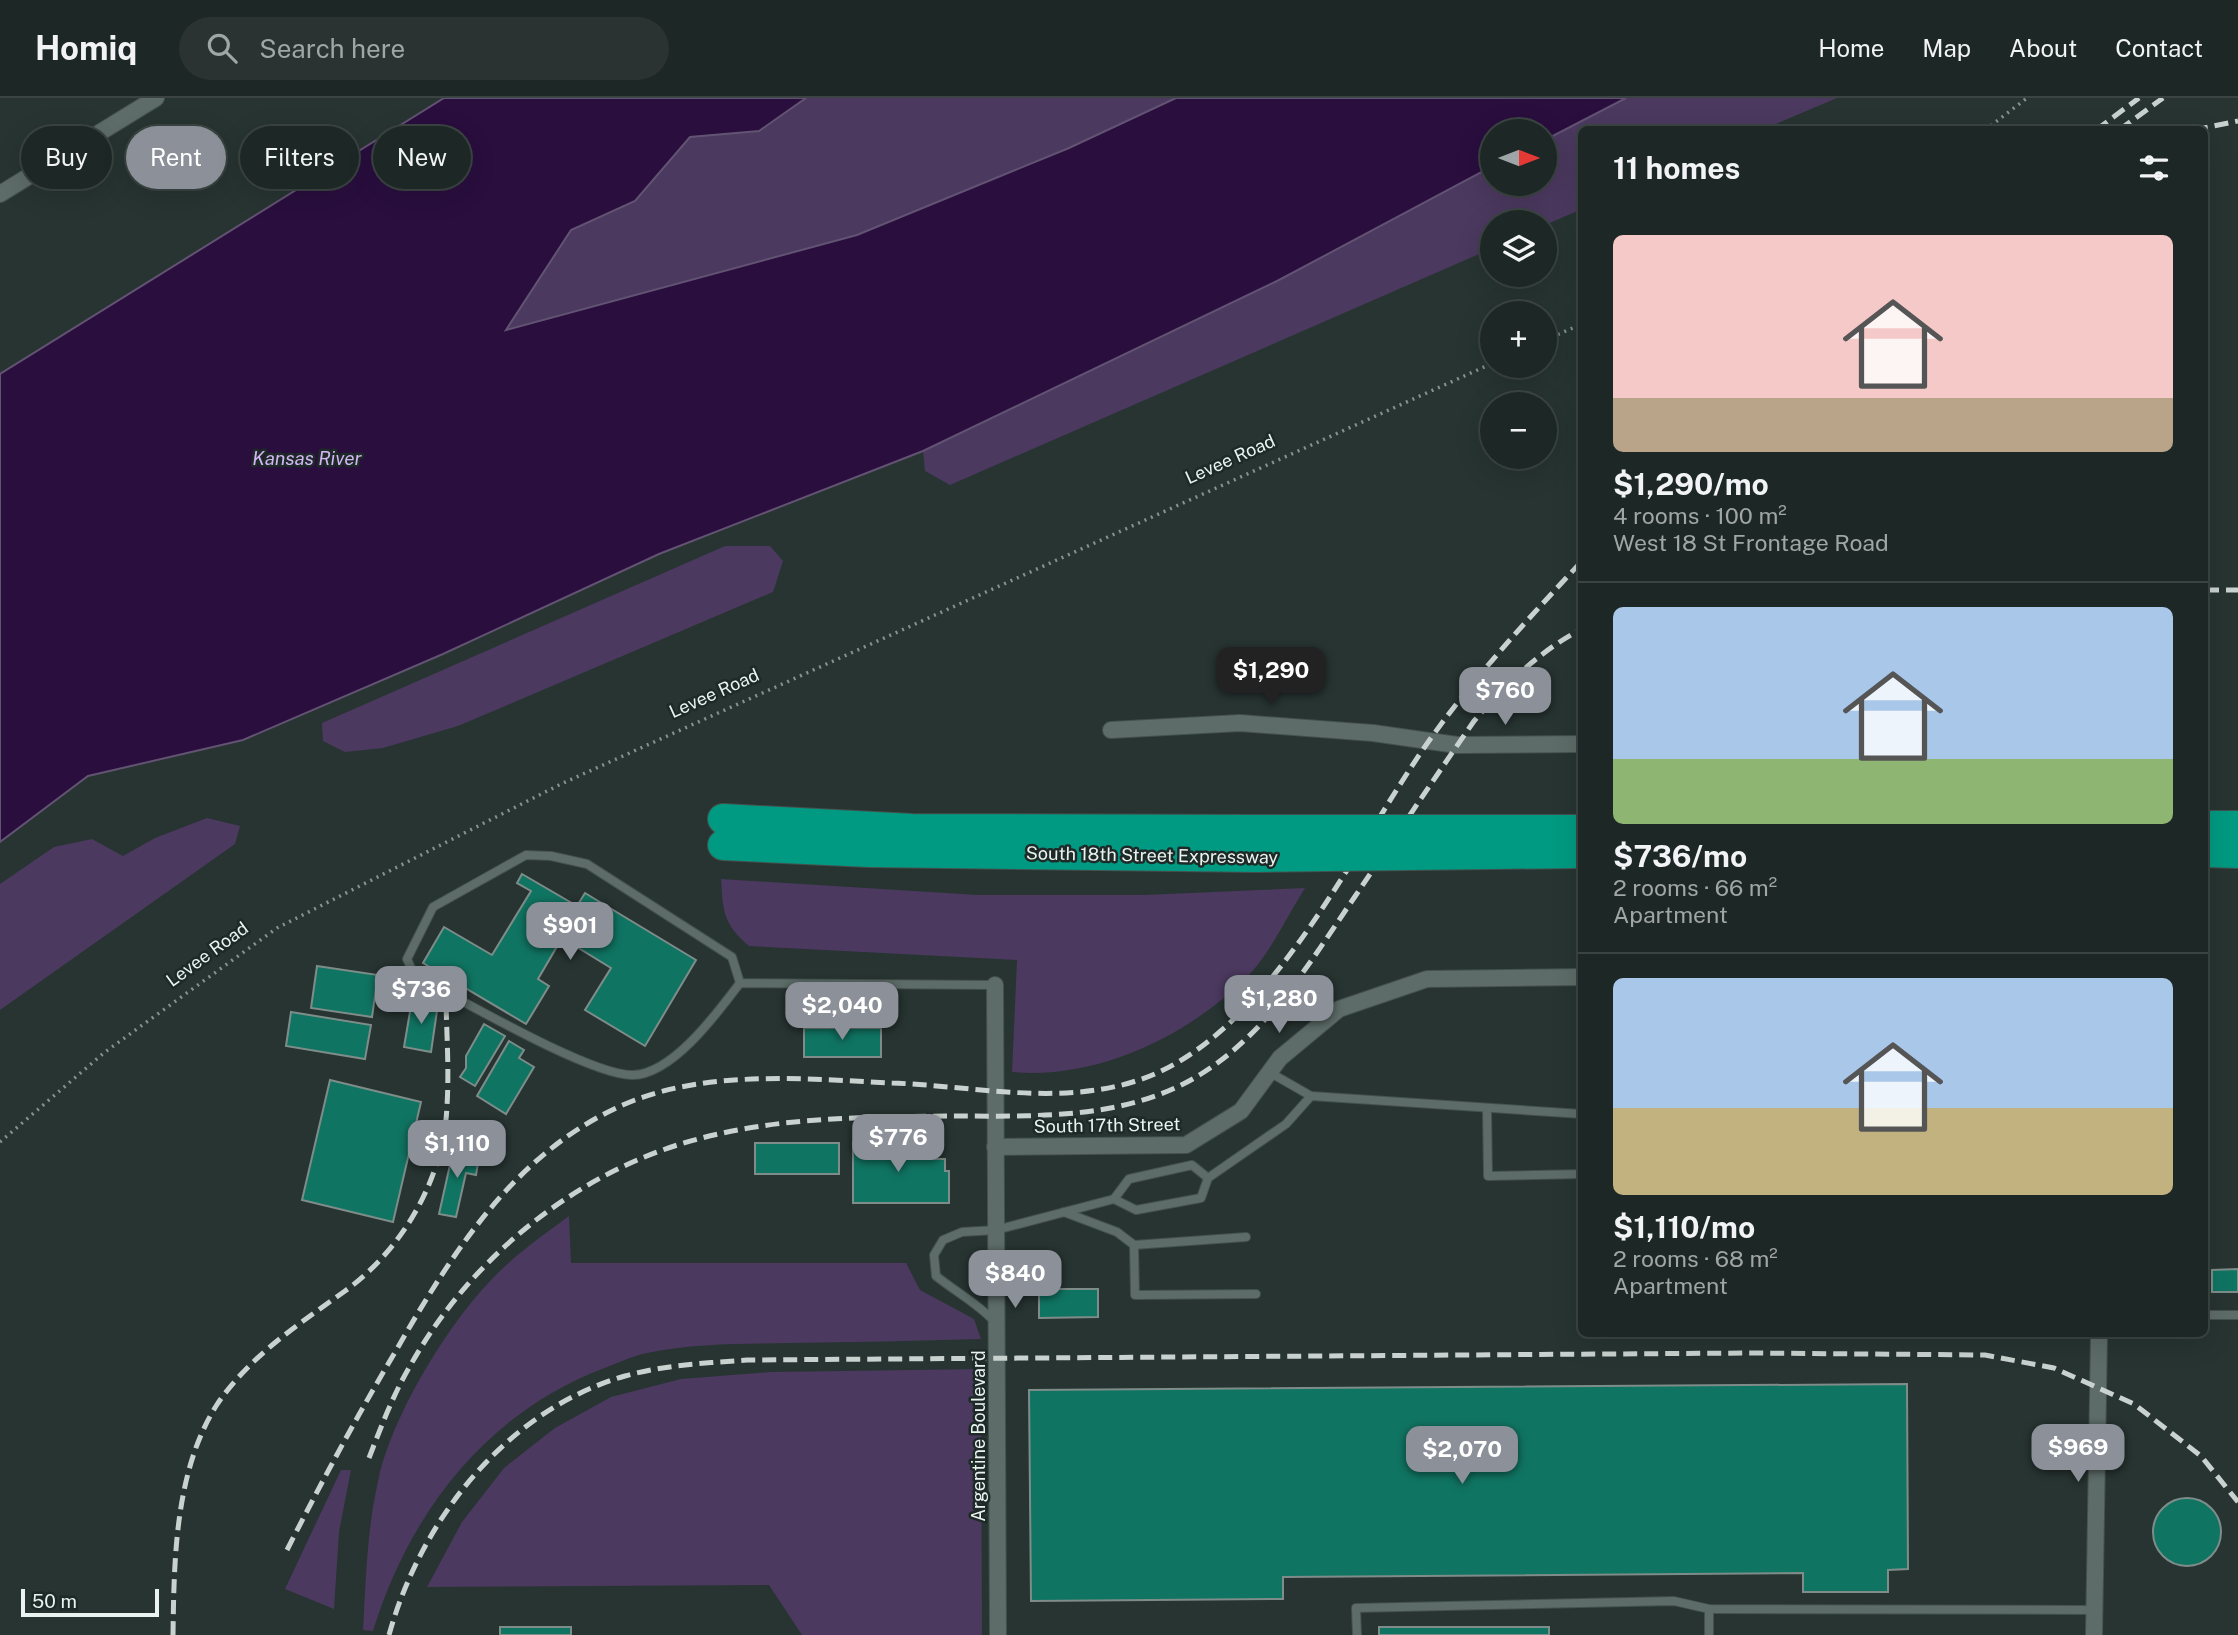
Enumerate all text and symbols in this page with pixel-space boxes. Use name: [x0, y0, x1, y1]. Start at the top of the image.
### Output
search box: [179, 17, 669, 80]
text: Homiq: [35, 29, 137, 67]
icon: search: [203, 29, 241, 67]
text: Search here: [259, 33, 405, 64]
text: Home: [1818, 34, 1884, 62]
text: Map: [1922, 34, 1971, 62]
text: About: [2009, 34, 2077, 62]
text: Contact: [2115, 34, 2203, 62]
north arrow: [1480, 119, 1558, 196]
map controls: [1480, 119, 1557, 469]
chip: Buy: [21, 126, 112, 189]
chip: Rent: [126, 126, 226, 189]
chip: Filters: [240, 126, 359, 189]
chip: New: [373, 126, 471, 189]
icon: filters: [2135, 149, 2173, 187]
text: 11 homes: [1613, 150, 1740, 186]
button: layers: [1480, 210, 1557, 287]
icon: home: [1830, 281, 1956, 407]
button: +: [1480, 301, 1557, 378]
button: −: [1480, 392, 1557, 469]
street label: Levee Road: [1182, 430, 1278, 488]
water label: Kansas River: [252, 447, 363, 469]
text: $1,290/mo: [1613, 466, 1769, 502]
text: 4 rooms · 100 m²: [1613, 502, 1787, 529]
text: West 18 St Frontage Road: [1613, 529, 1889, 556]
pin: $1,290: [1214, 648, 1328, 707]
icon: home: [1830, 653, 1956, 779]
text: $1,290: [1233, 656, 1309, 683]
street label: Levee Road: [666, 664, 762, 722]
pin: $760: [1464, 668, 1546, 727]
text: $760: [1475, 676, 1535, 703]
text: $736/mo: [1613, 838, 1747, 874]
street label: South 18th Street Expressway: [1026, 842, 1279, 868]
text: 2 rooms · 66 m²: [1613, 874, 1777, 901]
text: Apartment: [1613, 901, 1728, 928]
pin: $901: [529, 902, 611, 962]
text: $901: [542, 911, 598, 938]
street label: Levee Road: [162, 917, 252, 991]
pin: $736: [380, 967, 462, 1026]
text: $736: [391, 975, 451, 1002]
pin: $1,280: [1222, 976, 1336, 1035]
pin: $2,040: [785, 982, 899, 1042]
text: $1,280: [1240, 984, 1318, 1011]
text: $2,040: [801, 991, 883, 1018]
icon: home: [1830, 1024, 1956, 1150]
street label: South 17th Street: [1033, 1113, 1181, 1137]
pin: $776: [857, 1114, 939, 1174]
pin: $1,110: [400, 1121, 514, 1180]
text: $776: [868, 1123, 928, 1150]
text: $1,110: [424, 1129, 490, 1156]
text: $1,110/mo: [1613, 1209, 1755, 1245]
text: 2 rooms · 68 m²: [1613, 1245, 1778, 1272]
pin: $840: [974, 1250, 1056, 1310]
text: $840: [985, 1259, 1045, 1286]
text: Apartment: [1613, 1272, 1728, 1299]
street label: Argentine Boulevard: [968, 1350, 989, 1522]
pin: $969: [2037, 1424, 2119, 1484]
pin: $2,070: [1405, 1426, 1519, 1486]
text: $969: [2047, 1433, 2109, 1460]
text: $2,070: [1422, 1435, 1502, 1462]
scale bar: [21, 1586, 159, 1618]
text: 50 m: [32, 1590, 77, 1612]

